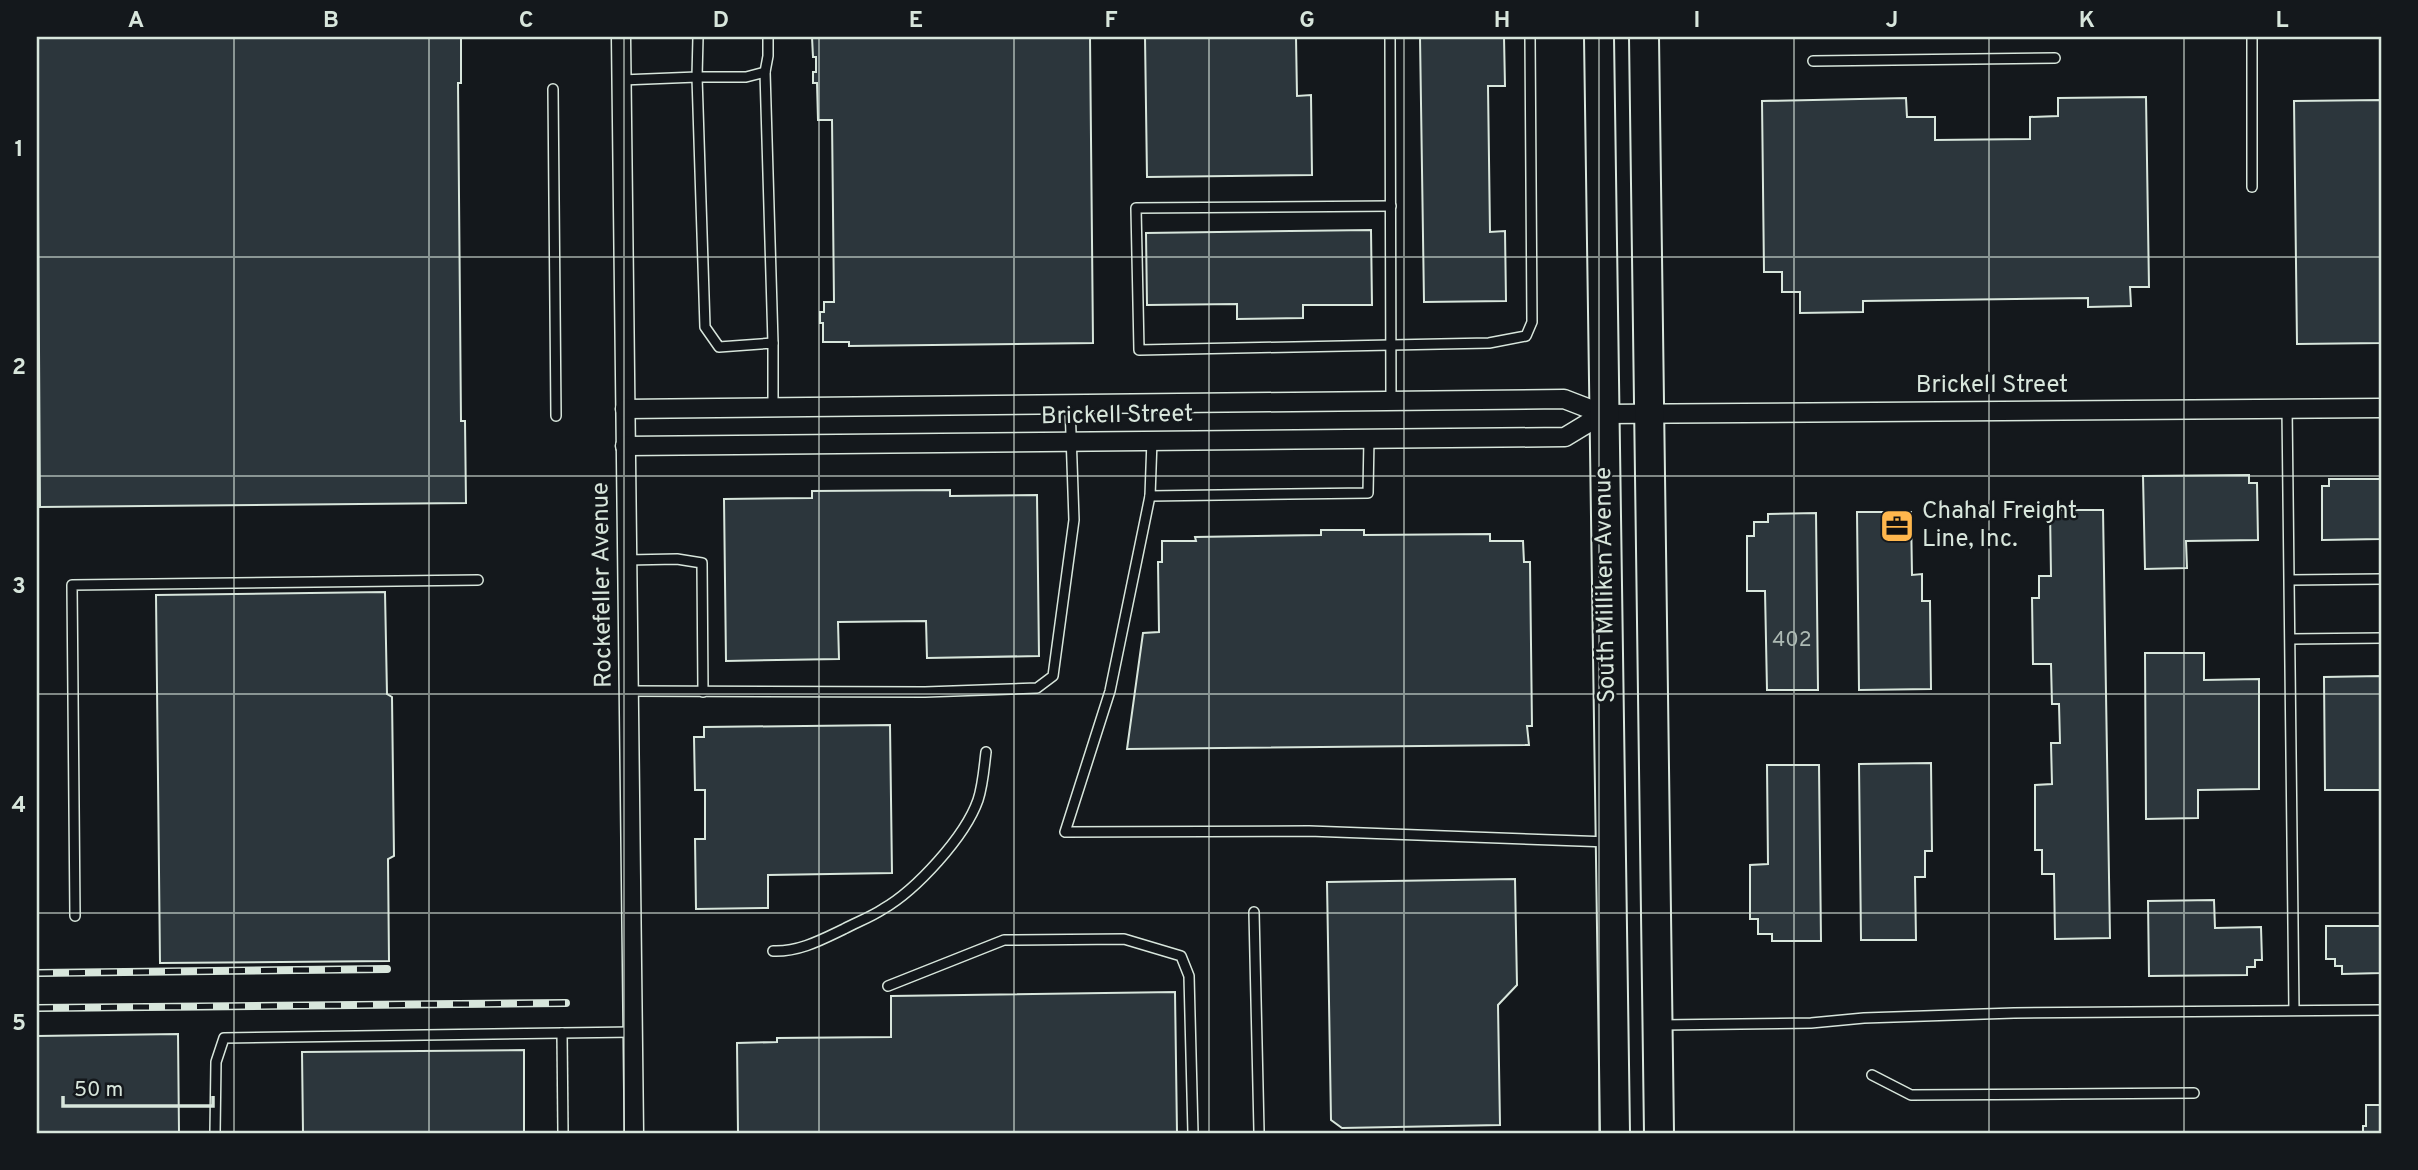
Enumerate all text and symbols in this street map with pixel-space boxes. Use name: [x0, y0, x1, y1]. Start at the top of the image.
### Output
text: A: [128, 7, 144, 36]
text: B: [323, 7, 339, 36]
text: C: [519, 7, 533, 36]
text: D: [713, 7, 729, 36]
text: E: [909, 7, 923, 36]
text: F: [1104, 7, 1118, 36]
text: G: [1299, 7, 1315, 36]
text: H: [1494, 7, 1510, 36]
text: I: [1694, 7, 1700, 36]
text: J: [1886, 7, 1898, 36]
text: K: [2079, 7, 2095, 36]
text: L: [2275, 7, 2289, 36]
text: 1: [14, 136, 24, 165]
text: 2: [12, 354, 26, 383]
street label: Brickell Street: [1916, 371, 2068, 401]
street label: Brickell Street: [1041, 400, 1193, 432]
street label: South Milliken Avenue: [1589, 467, 1623, 703]
street label: Rockefeller Avenue: [586, 482, 620, 688]
place label: Chahal Freight Line, Inc.: [1922, 497, 2077, 555]
office icon: Chahal Freight Line, Inc.: [1878, 507, 1916, 545]
text: 3: [12, 573, 26, 602]
house number: 402: [1772, 627, 1812, 654]
text: 4: [12, 792, 26, 821]
text: 5: [12, 1010, 26, 1039]
scale bar: [63, 1065, 214, 1109]
text: 50 m: [74, 1077, 123, 1104]

